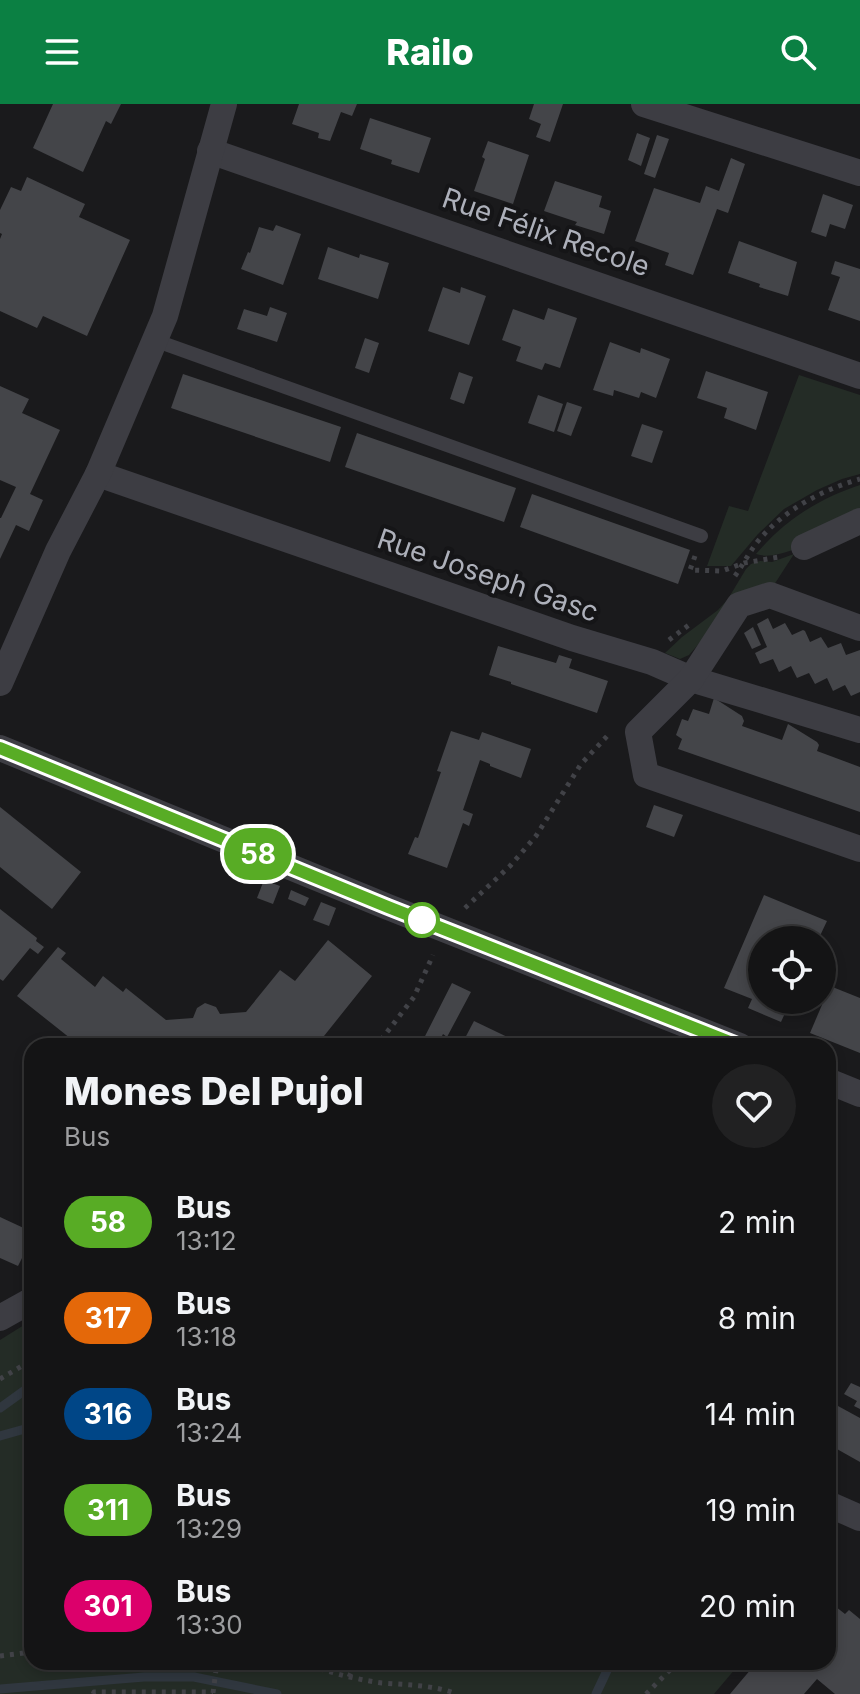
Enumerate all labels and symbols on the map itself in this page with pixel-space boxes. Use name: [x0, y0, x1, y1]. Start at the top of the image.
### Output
street label: Rue Félix Recole: [438, 181, 654, 283]
street label: Rue Joseph Gasc: [373, 521, 603, 629]
line badge: 58: [222, 828, 294, 880]
unlabelled marker: [405, 903, 439, 937]

